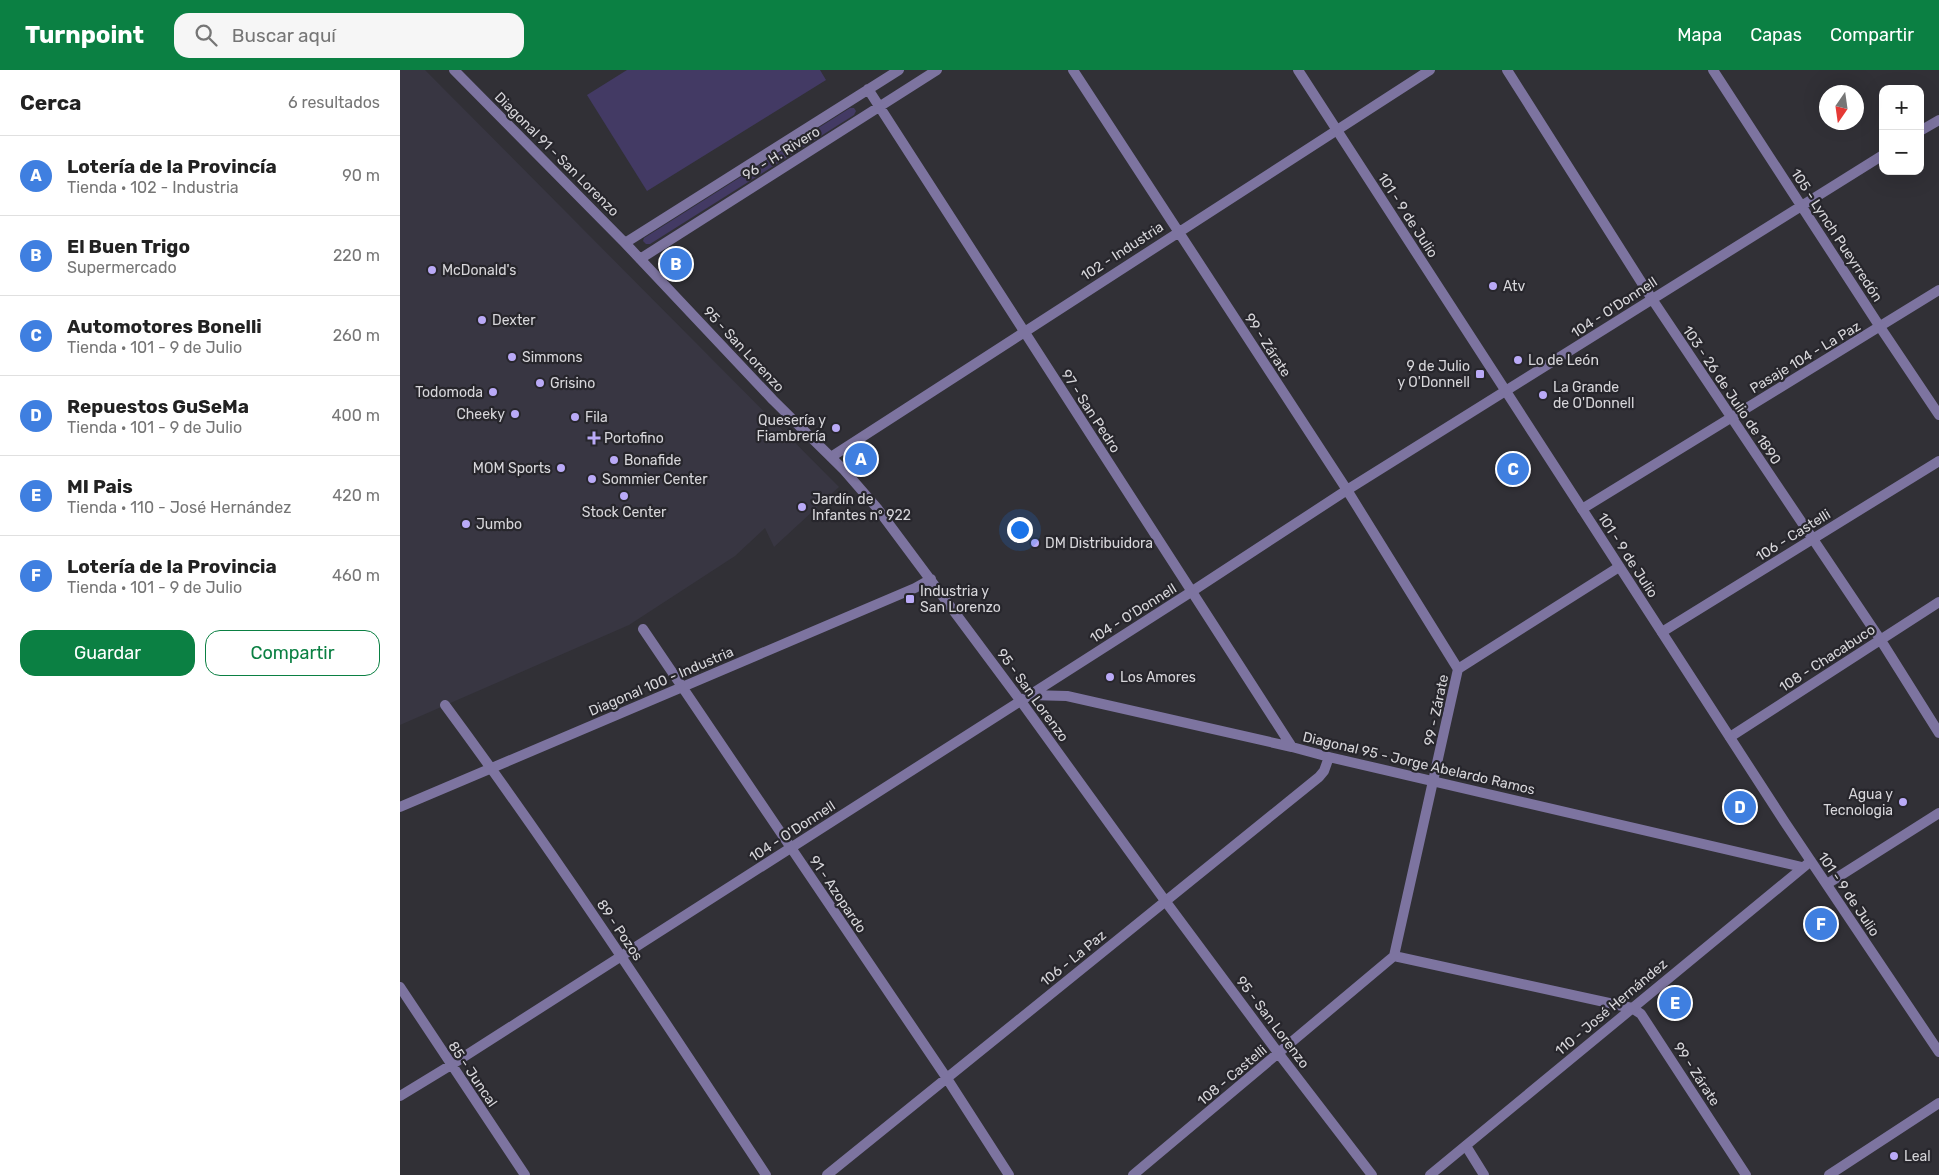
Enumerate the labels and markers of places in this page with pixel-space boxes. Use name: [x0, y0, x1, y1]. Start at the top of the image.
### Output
pin: B: [660, 245, 692, 283]
place label: McDonald's: [442, 262, 516, 279]
marker: McDonald's: [426, 264, 438, 276]
place label: Atv: [1503, 278, 1525, 295]
marker: Atv: [1487, 280, 1499, 292]
place label: Dexter: [492, 312, 536, 329]
marker: Dexter: [476, 314, 488, 326]
place label: Simmons: [522, 349, 583, 366]
marker: Simmons: [506, 351, 518, 363]
place label: Lo de León: [1528, 352, 1599, 369]
marker: Lo de León: [1512, 354, 1524, 366]
place label: 9 de Julio y O'Donnell: [1397, 358, 1470, 391]
marker: 9 de Julio y O'Donnell: [1474, 368, 1486, 380]
place label: Grisino: [550, 375, 595, 392]
marker: Grisino: [534, 377, 546, 389]
place label: La Grande de O'Donnell: [1553, 379, 1634, 412]
place label: Todomoda: [415, 384, 483, 401]
marker: Todomoda: [487, 386, 499, 398]
marker: La Grande de O'Donnell: [1537, 389, 1549, 401]
place label: Cheeky: [457, 406, 505, 423]
marker: Cheeky: [509, 408, 521, 420]
place label: Fila: [585, 409, 608, 426]
marker: Fila: [569, 411, 581, 423]
place label: Quesería y Fiambrería: [756, 412, 826, 445]
marker: Quesería y Fiambrería: [830, 422, 842, 434]
place label: Portofino: [604, 430, 664, 447]
marker: Portofino: [588, 432, 600, 444]
pin: A: [845, 440, 877, 478]
pin: C: [1497, 450, 1529, 488]
place label: Bonafide: [624, 452, 682, 469]
marker: Bonafide: [608, 454, 620, 466]
place label: MOM Sports: [473, 460, 551, 477]
marker: MOM Sports: [555, 462, 567, 474]
place label: Sommier Center: [602, 471, 708, 488]
marker: Sommier Center: [586, 473, 598, 485]
marker: Stock Center: [618, 490, 630, 502]
place label: Jardín de Infantes nº 922: [812, 491, 911, 524]
marker: Jardín de Infantes nº 922: [796, 501, 808, 513]
place label: Stock Center: [582, 504, 667, 521]
place label: Jumbo: [476, 516, 522, 533]
marker: Jumbo: [460, 518, 472, 530]
place label: DM Distribuidora: [1045, 535, 1153, 552]
marker: DM Distribuidora: [1029, 537, 1041, 549]
place label: Industria y San Lorenzo: [920, 583, 1001, 616]
marker: Industria y San Lorenzo: [904, 593, 916, 605]
place label: Los Amores: [1120, 669, 1196, 686]
marker: Los Amores: [1104, 671, 1116, 683]
place label: Agua y Tecnologia: [1823, 786, 1893, 819]
pin: D: [1724, 788, 1756, 826]
marker: Agua y Tecnologia: [1897, 796, 1909, 808]
pin: F: [1805, 905, 1837, 943]
pin: E: [1659, 984, 1691, 1022]
place label: Leal: [1904, 1148, 1931, 1165]
marker: Leal: [1888, 1150, 1900, 1162]

